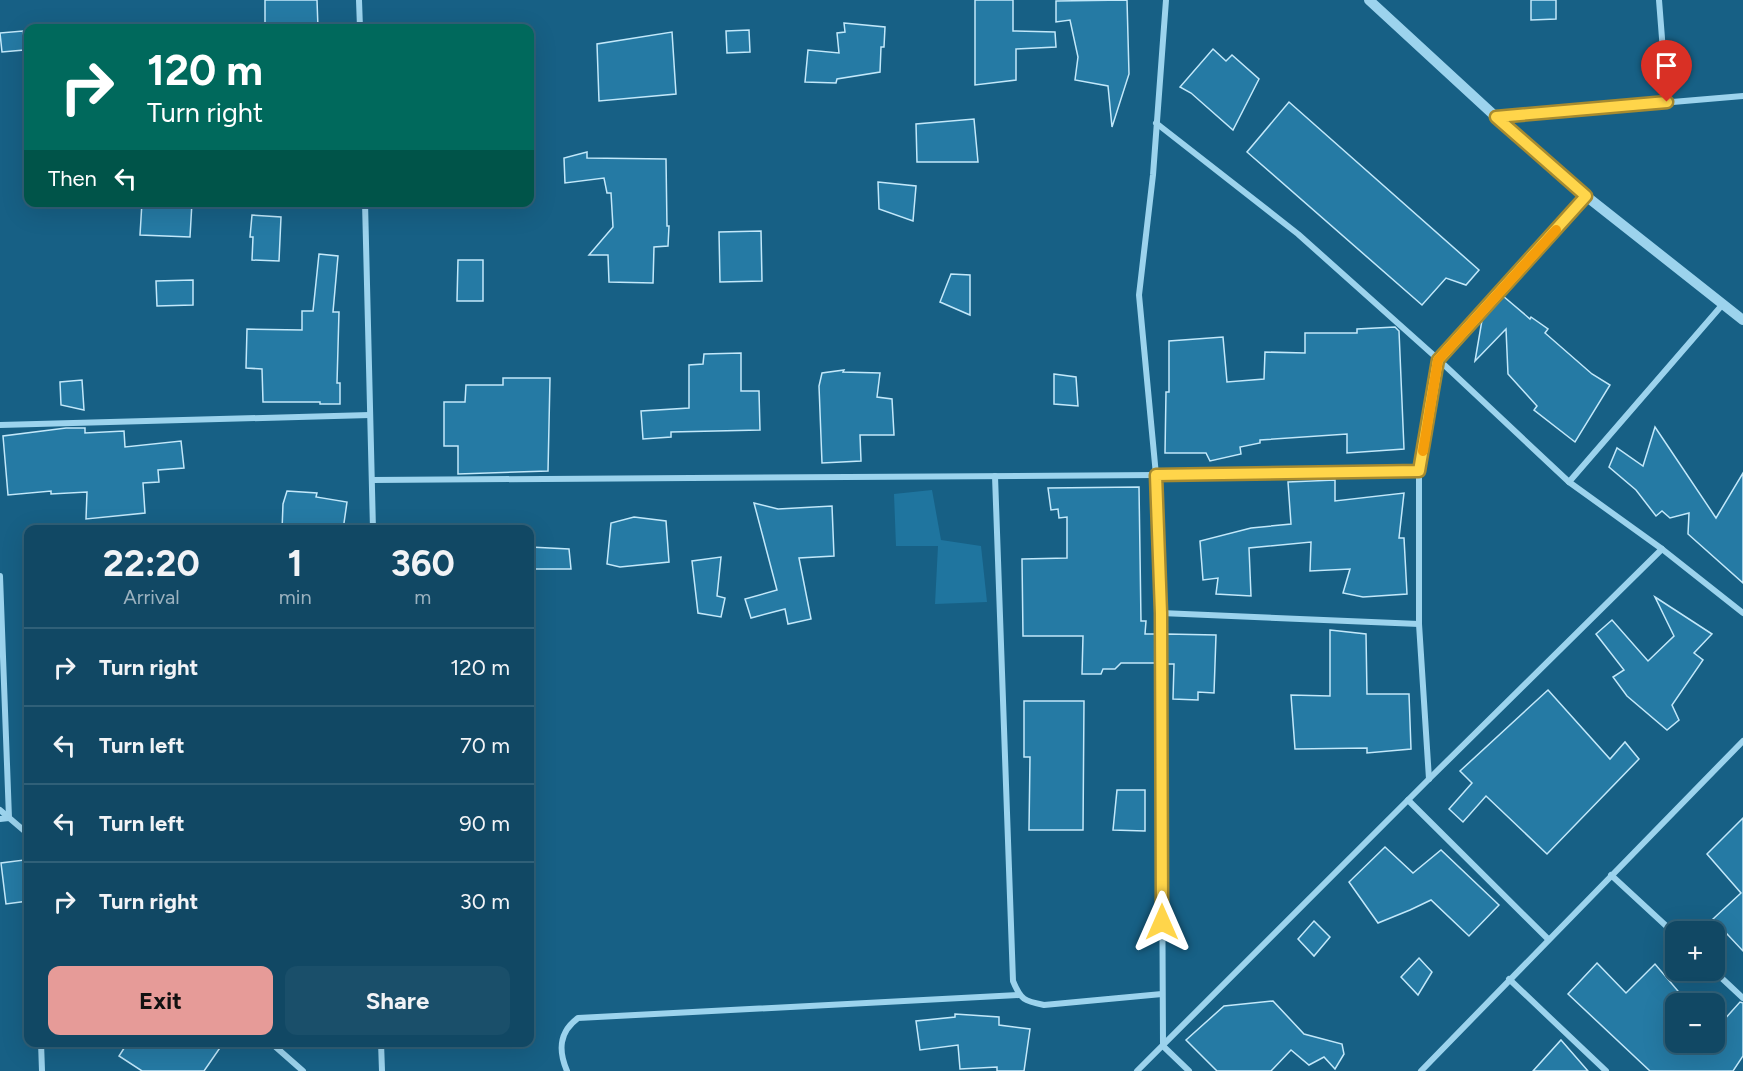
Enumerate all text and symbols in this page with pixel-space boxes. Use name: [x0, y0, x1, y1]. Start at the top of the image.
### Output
pin: [1641, 40, 1692, 102]
text: 120 m: [147, 45, 263, 96]
icon: right: [48, 48, 126, 126]
icon: arrive: [1650, 49, 1683, 82]
text: Turn right: [147, 96, 263, 129]
icon: left: [109, 162, 142, 195]
text: Then: [48, 165, 97, 192]
text: 22:20: [103, 542, 200, 585]
text: 1: [288, 542, 303, 585]
text: 360: [391, 542, 455, 585]
text: Arrival: [123, 585, 180, 609]
text: min: [279, 585, 312, 609]
text: m: [414, 585, 431, 609]
icon: right: [48, 651, 81, 684]
text: Turn right: [99, 654, 198, 681]
text: 120 m: [450, 654, 510, 681]
icon: left: [48, 729, 81, 762]
text: Turn left: [99, 732, 185, 759]
text: 70 m: [460, 732, 510, 759]
icon: left: [48, 807, 81, 840]
text: Turn left: [99, 810, 185, 837]
text: 90 m: [459, 810, 510, 837]
icon: right: [48, 885, 81, 918]
text: Turn right: [99, 888, 198, 915]
text: 30 m: [460, 888, 510, 915]
position arrow: [1130, 890, 1194, 954]
map controls: [1665, 921, 1725, 1053]
button: +: [1665, 921, 1725, 981]
button: Exit: [48, 966, 273, 1035]
button: Share: [285, 966, 510, 1035]
button: −: [1665, 993, 1725, 1053]

